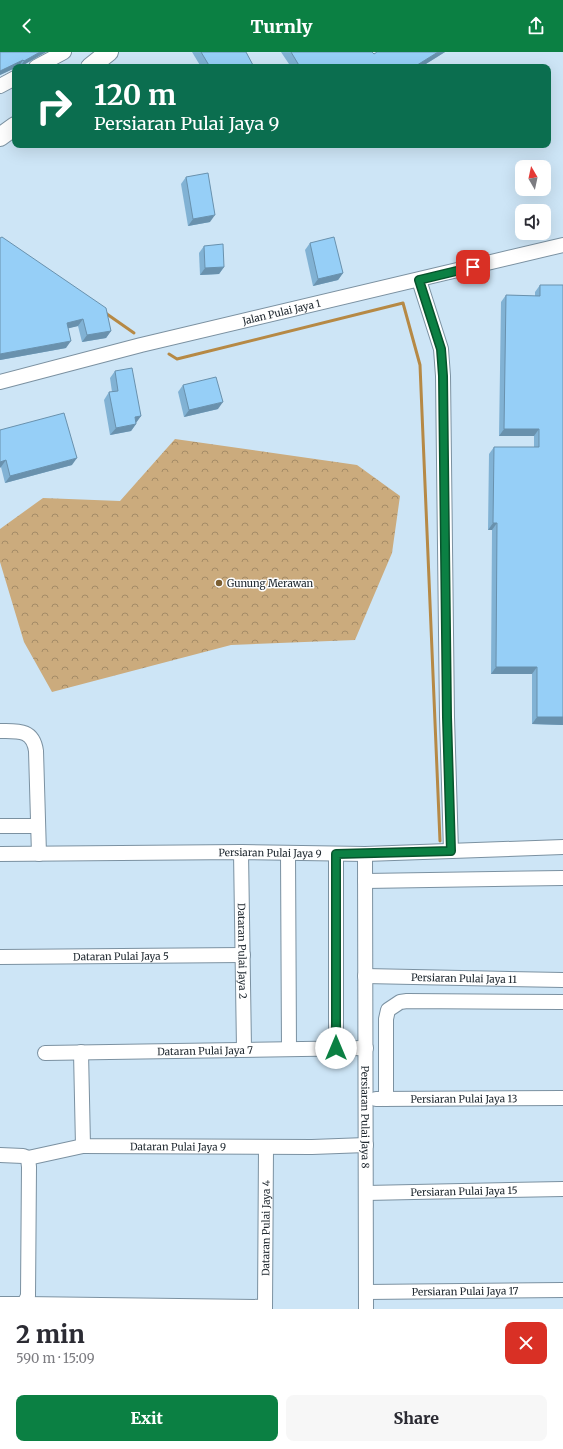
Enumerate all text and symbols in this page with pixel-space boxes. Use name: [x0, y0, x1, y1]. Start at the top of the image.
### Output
icon: back: [16, 15, 38, 37]
text: Turnly: [251, 15, 312, 38]
icon: share: [525, 15, 547, 37]
text: 120 m: [94, 77, 176, 113]
icon: right: [28, 80, 80, 132]
text: Persiaran Pulai Jaya 9: [94, 112, 279, 135]
north arrow: [515, 160, 551, 196]
map controls: [515, 160, 551, 240]
button: sound: [515, 204, 551, 240]
pin: [456, 250, 490, 284]
icon: arrive: [462, 256, 484, 278]
street label: Jalan Pulai Jaya 1: [240, 296, 322, 328]
place label: Gunung Merawan: [227, 577, 314, 590]
marker: Gunung Merawan: [214, 578, 224, 588]
street label: Persiaran Pulai Jaya 9: [218, 845, 322, 860]
street label: Dataran Pulai Jaya 2: [235, 903, 250, 999]
street label: Dataran Pulai Jaya 5: [73, 949, 169, 963]
street label: Persiaran Pulai Jaya 11: [411, 970, 517, 986]
position arrow: [315, 1027, 357, 1069]
street label: Dataran Pulai Jaya 7: [157, 1043, 253, 1058]
street label: Persiaran Pulai Jaya 8: [359, 1065, 372, 1169]
street label: Persiaran Pulai Jaya 13: [410, 1092, 518, 1105]
street label: Dataran Pulai Jaya 9: [130, 1140, 226, 1153]
street label: Dataran Pulai Jaya 4: [259, 1180, 272, 1276]
street label: Persiaran Pulai Jaya 15: [410, 1183, 518, 1199]
street label: Persiaran Pulai Jaya 17: [412, 1284, 519, 1298]
text: 2 min: [16, 1319, 85, 1350]
button: close: [505, 1322, 547, 1364]
text: 590 m · 15:09: [16, 1350, 95, 1367]
button: Exit: [16, 1395, 278, 1441]
button: Share: [286, 1395, 547, 1441]

